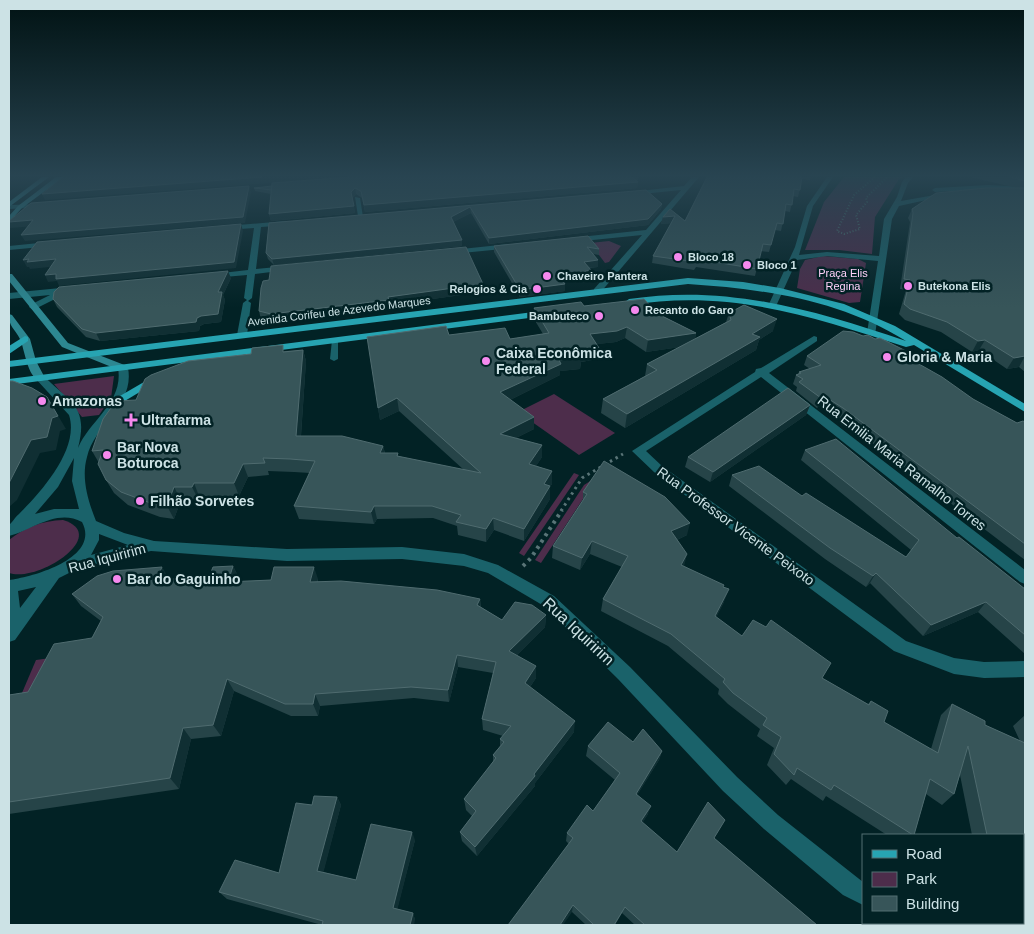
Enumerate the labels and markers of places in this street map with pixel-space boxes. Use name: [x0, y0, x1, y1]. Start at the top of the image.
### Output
marker: Bloco 18: [672, 251, 684, 263]
place label: Bloco 18: [688, 251, 734, 263]
marker: Bloco 1: [741, 259, 753, 271]
place label: Bloco 1: [757, 259, 797, 271]
marker: Chaveiro Pantera: [541, 270, 553, 282]
place label: Chaveiro Pantera: [557, 270, 648, 282]
marker: Butekona Elis: [902, 280, 914, 292]
place label: Butekona Elis: [918, 280, 991, 292]
place label: Relogios & Cia: [449, 283, 528, 295]
marker: Relogios & Cia: [531, 283, 543, 295]
marker: Recanto do Garo: [629, 304, 641, 316]
place label: Recanto do Garo: [645, 304, 734, 316]
place label: Bambuteco: [529, 310, 589, 322]
marker: Bambuteco: [593, 310, 605, 322]
place label: Caixa Econômica Federal: [496, 345, 612, 377]
place label: Gloria & Maria: [897, 349, 992, 365]
marker: Gloria & Maria: [881, 351, 893, 363]
marker: Caixa Econômica Federal: [480, 355, 492, 367]
place label: Amazonas: [52, 393, 122, 409]
marker: Amazonas: [36, 395, 48, 407]
place label: Ultrafarma: [141, 412, 211, 428]
marker: Ultrafarma: [125, 414, 137, 426]
place label: Bar Nova Boturoca: [117, 439, 179, 471]
marker: Bar Nova Boturoca: [101, 449, 113, 461]
place label: Filhão Sorvetes: [150, 493, 254, 509]
marker: Filhão Sorvetes: [134, 495, 146, 507]
place label: Bar do Gaguinho: [127, 571, 241, 587]
marker: Bar do Gaguinho: [111, 573, 123, 585]

